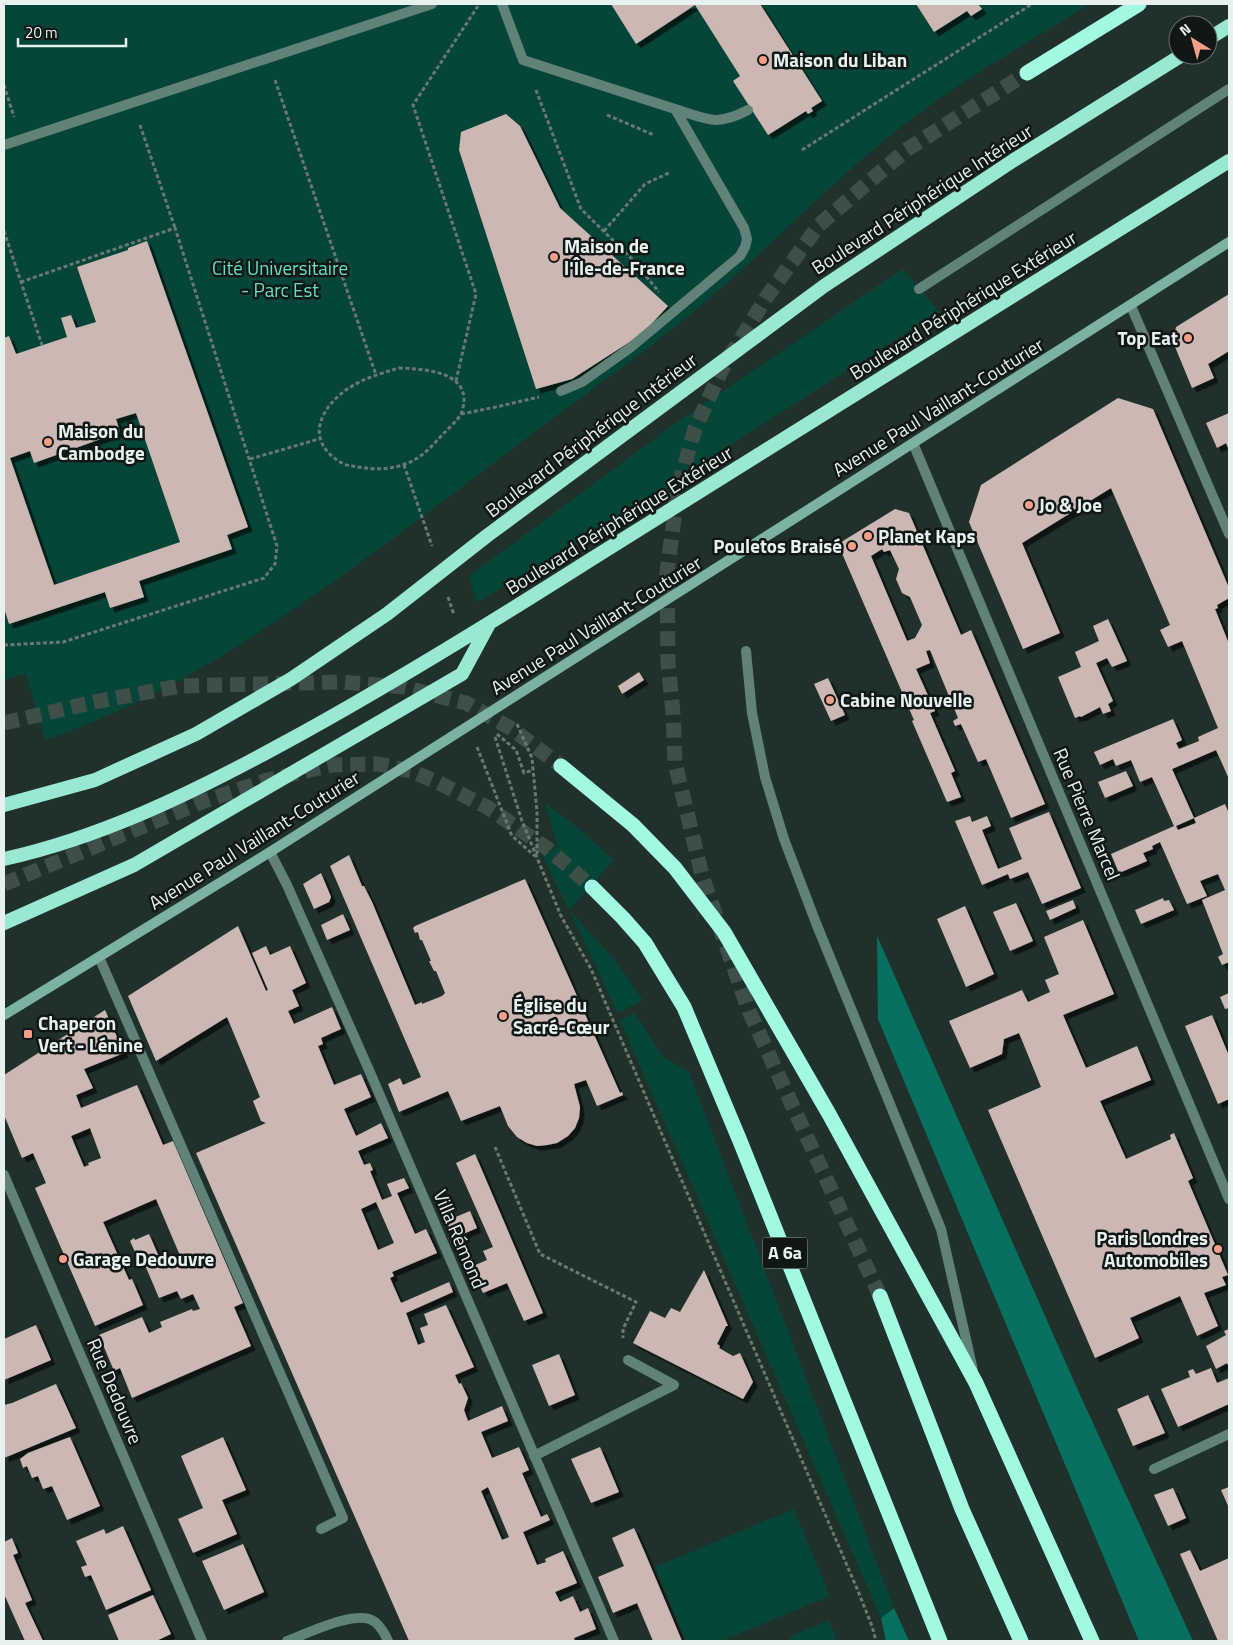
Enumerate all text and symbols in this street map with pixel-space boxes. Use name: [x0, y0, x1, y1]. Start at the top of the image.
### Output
scale bar: [18, 15, 125, 47]
north arrow: [1168, 15, 1218, 65]
text: N: [1175, 18, 1195, 41]
text: 20 m: [25, 21, 58, 44]
place label: Maison du Liban: [773, 45, 907, 74]
marker: Maison du Liban: [757, 54, 769, 66]
street label: Boulevard Périphérique Intérieur: [805, 116, 1038, 281]
street label: Boulevard Périphérique Extérieur: [844, 222, 1082, 387]
place label: Maison de l'Île-de-France: [564, 231, 685, 282]
marker: Maison de l'Île-de-France: [548, 251, 560, 263]
park label: Cité Universitaire - Parc Est: [212, 253, 348, 304]
place label: Top Eat: [1118, 323, 1178, 352]
street label: Avenue Paul Vaillant-Couturier: [827, 329, 1049, 484]
marker: Top Eat: [1182, 332, 1194, 344]
street label: Boulevard Périphérique Intérieur: [479, 345, 703, 524]
place label: Maison du Cambodge: [58, 416, 145, 467]
marker: Maison du Cambodge: [42, 436, 54, 448]
street label: Boulevard Périphérique Extérieur: [500, 437, 738, 602]
place label: Jo & Joe: [1039, 490, 1102, 519]
marker: Jo & Joe: [1023, 499, 1035, 511]
place label: Planet Kaps: [878, 521, 976, 550]
marker: Planet Kaps: [862, 530, 874, 542]
place label: Pouletos Braisé: [713, 531, 842, 560]
marker: Pouletos Braisé: [846, 540, 858, 552]
street label: Avenue Paul Vaillant-Couturier: [485, 547, 707, 702]
place label: Cabine Nouvelle: [840, 685, 973, 714]
marker: Cabine Nouvelle: [824, 694, 836, 706]
street label: Rue Pierre Marcel: [1047, 743, 1128, 885]
street label: Avenue Paul Vaillant-Couturier: [143, 762, 365, 917]
place label: Église du Sacré-Cœur: [513, 990, 610, 1041]
place label: Chaperon Vert - Lénine: [38, 1008, 143, 1059]
marker: Église du Sacré-Cœur: [497, 1010, 509, 1022]
marker: Chaperon Vert - Lénine: [22, 1028, 34, 1040]
street label: Villa Rémond: [427, 1185, 494, 1293]
place label: Paris Londres Automobiles: [1096, 1223, 1208, 1274]
road number: A 6a: [762, 1238, 808, 1268]
marker: Paris Londres Automobiles: [1212, 1243, 1224, 1255]
place label: Garage Dedouvre: [73, 1244, 214, 1273]
marker: Garage Dedouvre: [57, 1253, 69, 1265]
street label: Rue Dedouvre: [80, 1333, 151, 1448]

